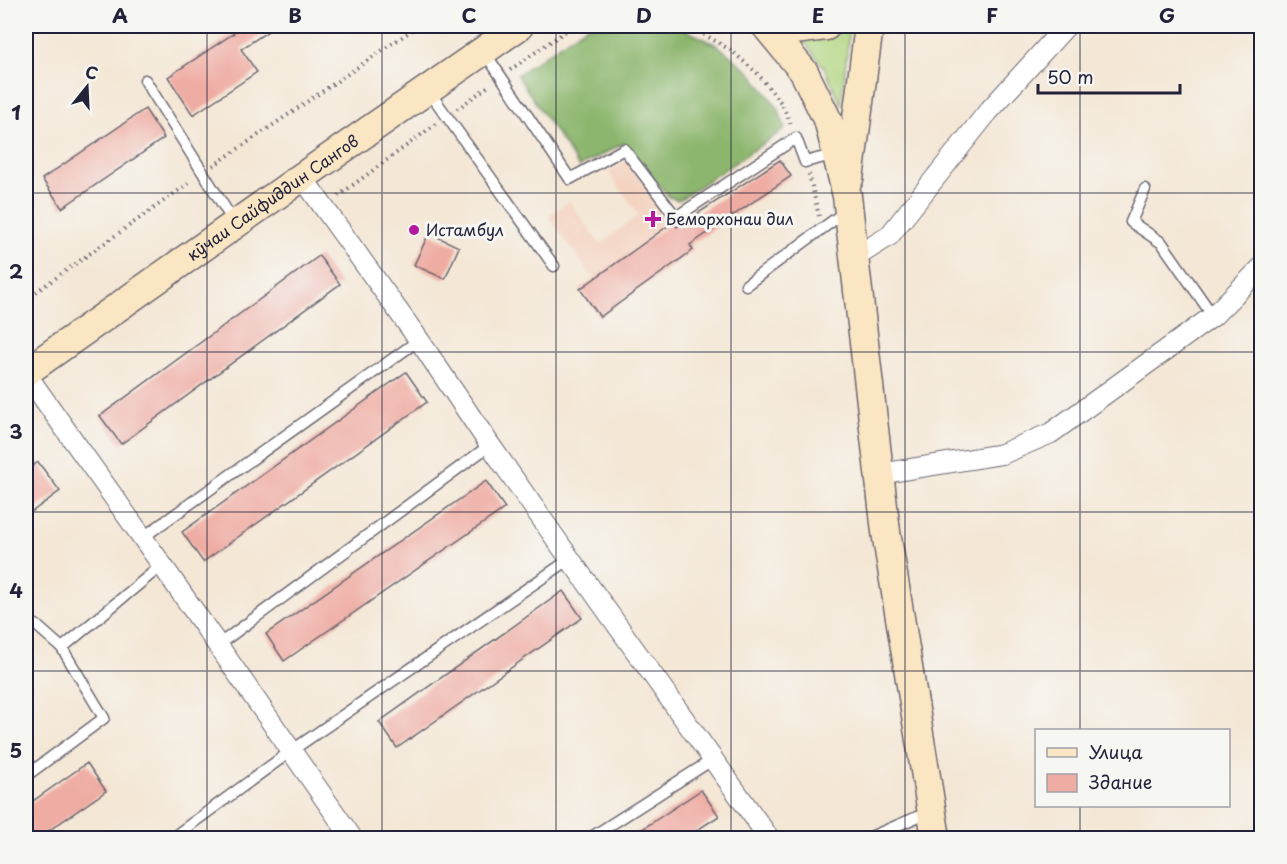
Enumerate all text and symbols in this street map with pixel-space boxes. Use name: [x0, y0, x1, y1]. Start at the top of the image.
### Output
text: A: [112, 0, 128, 30]
text: B: [288, 0, 302, 30]
text: C: [461, 0, 477, 30]
text: D: [636, 0, 652, 30]
text: E: [812, 0, 824, 30]
text: F: [986, 0, 998, 30]
text: G: [1159, 0, 1175, 30]
north arrow: [57, 57, 117, 117]
scale bar: [1038, 57, 1180, 95]
text: С: [83, 59, 101, 85]
text: 50 m: [1047, 63, 1094, 90]
text: 1: [11, 97, 21, 127]
street label: кӯчаи Сайфиддин Сангов: [181, 128, 363, 266]
place label: Беморхонаи дил: [666, 206, 794, 230]
marker: Беморхонаи дил: [644, 210, 662, 228]
place label: Истамбул: [426, 217, 504, 241]
marker: Истамбул: [407, 223, 421, 237]
text: 2: [9, 256, 23, 286]
text: 3: [9, 416, 23, 446]
text: 4: [9, 575, 23, 605]
legend: [1035, 729, 1230, 807]
text: 5: [10, 735, 22, 765]
text: Улица: [1089, 738, 1143, 765]
text: Здание: [1089, 768, 1152, 795]

